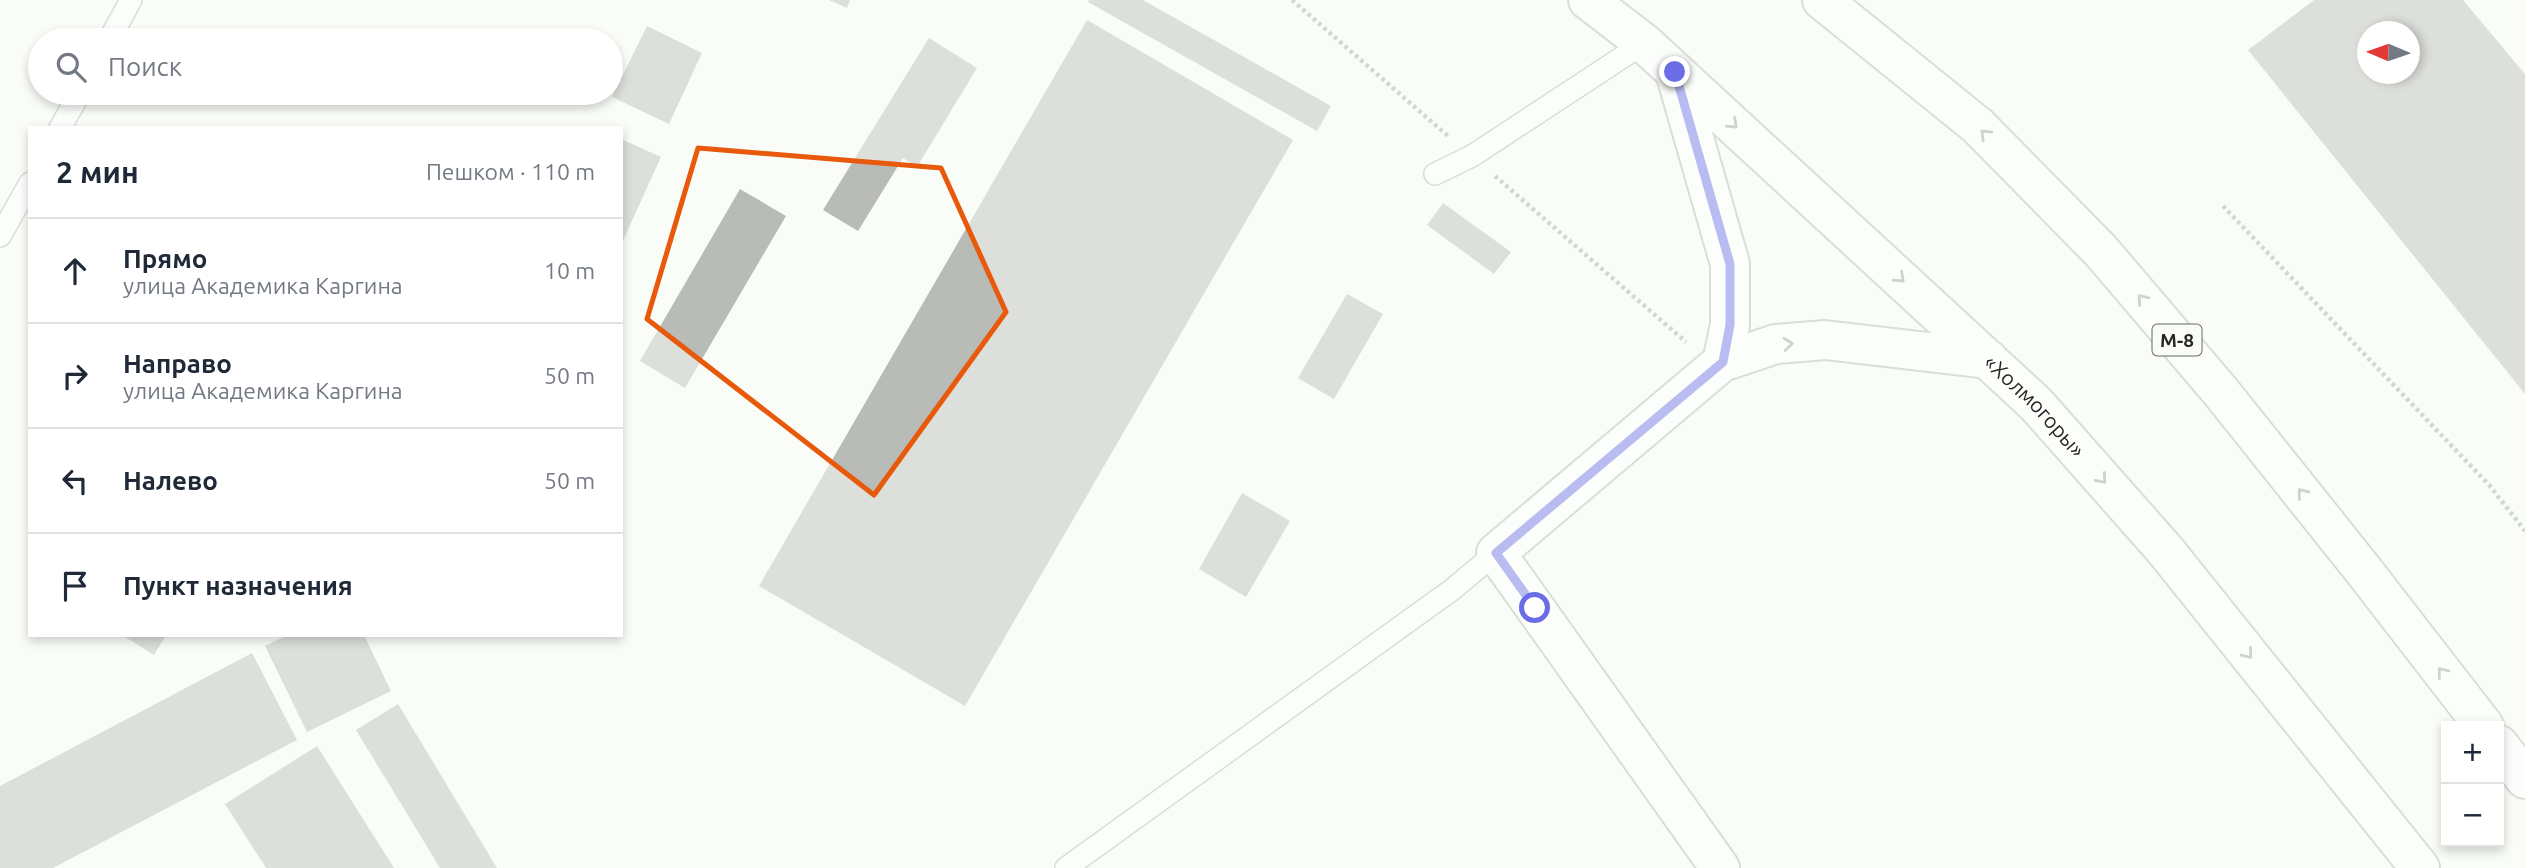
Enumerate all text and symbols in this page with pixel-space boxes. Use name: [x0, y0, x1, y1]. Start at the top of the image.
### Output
north arrow: [2357, 21, 2420, 84]
search box: [28, 28, 623, 105]
icon: search: [52, 48, 90, 86]
text: Поиск: [108, 52, 182, 81]
route end: [1659, 56, 1690, 87]
one-way arrow: [1725, 116, 1738, 128]
one-way arrow: [1981, 129, 1994, 142]
text: 2 мин: [56, 155, 139, 189]
text: Пешком · 110 m: [426, 159, 595, 184]
text: Прямо: [123, 244, 207, 273]
icon: ahead: [56, 252, 94, 290]
text: 10 m: [544, 258, 595, 283]
one-way arrow: [1892, 270, 1905, 283]
text: улица Академика Каргина: [123, 273, 403, 298]
one-way arrow: [2138, 294, 2150, 307]
road number: М-8: [2152, 324, 2202, 356]
one-way arrow: [1782, 336, 1794, 351]
text: Направо: [123, 349, 232, 378]
street label: «Холмогоры»: [1980, 350, 2090, 462]
icon: right: [56, 357, 94, 395]
text: 50 m: [544, 363, 595, 388]
text: улица Академика Каргина: [123, 378, 403, 403]
icon: left: [56, 462, 94, 500]
text: Налево: [123, 466, 218, 495]
text: 50 m: [544, 468, 595, 493]
one-way arrow: [2094, 471, 2107, 484]
one-way arrow: [2297, 489, 2310, 501]
icon: arrive: [56, 567, 94, 605]
text: Пункт назначения: [123, 571, 353, 600]
route start: [1519, 592, 1550, 623]
one-way arrow: [2240, 645, 2252, 658]
one-way arrow: [2438, 668, 2451, 680]
map controls: [2441, 721, 2504, 847]
button: +: [2441, 721, 2504, 784]
button: −: [2441, 784, 2504, 847]

